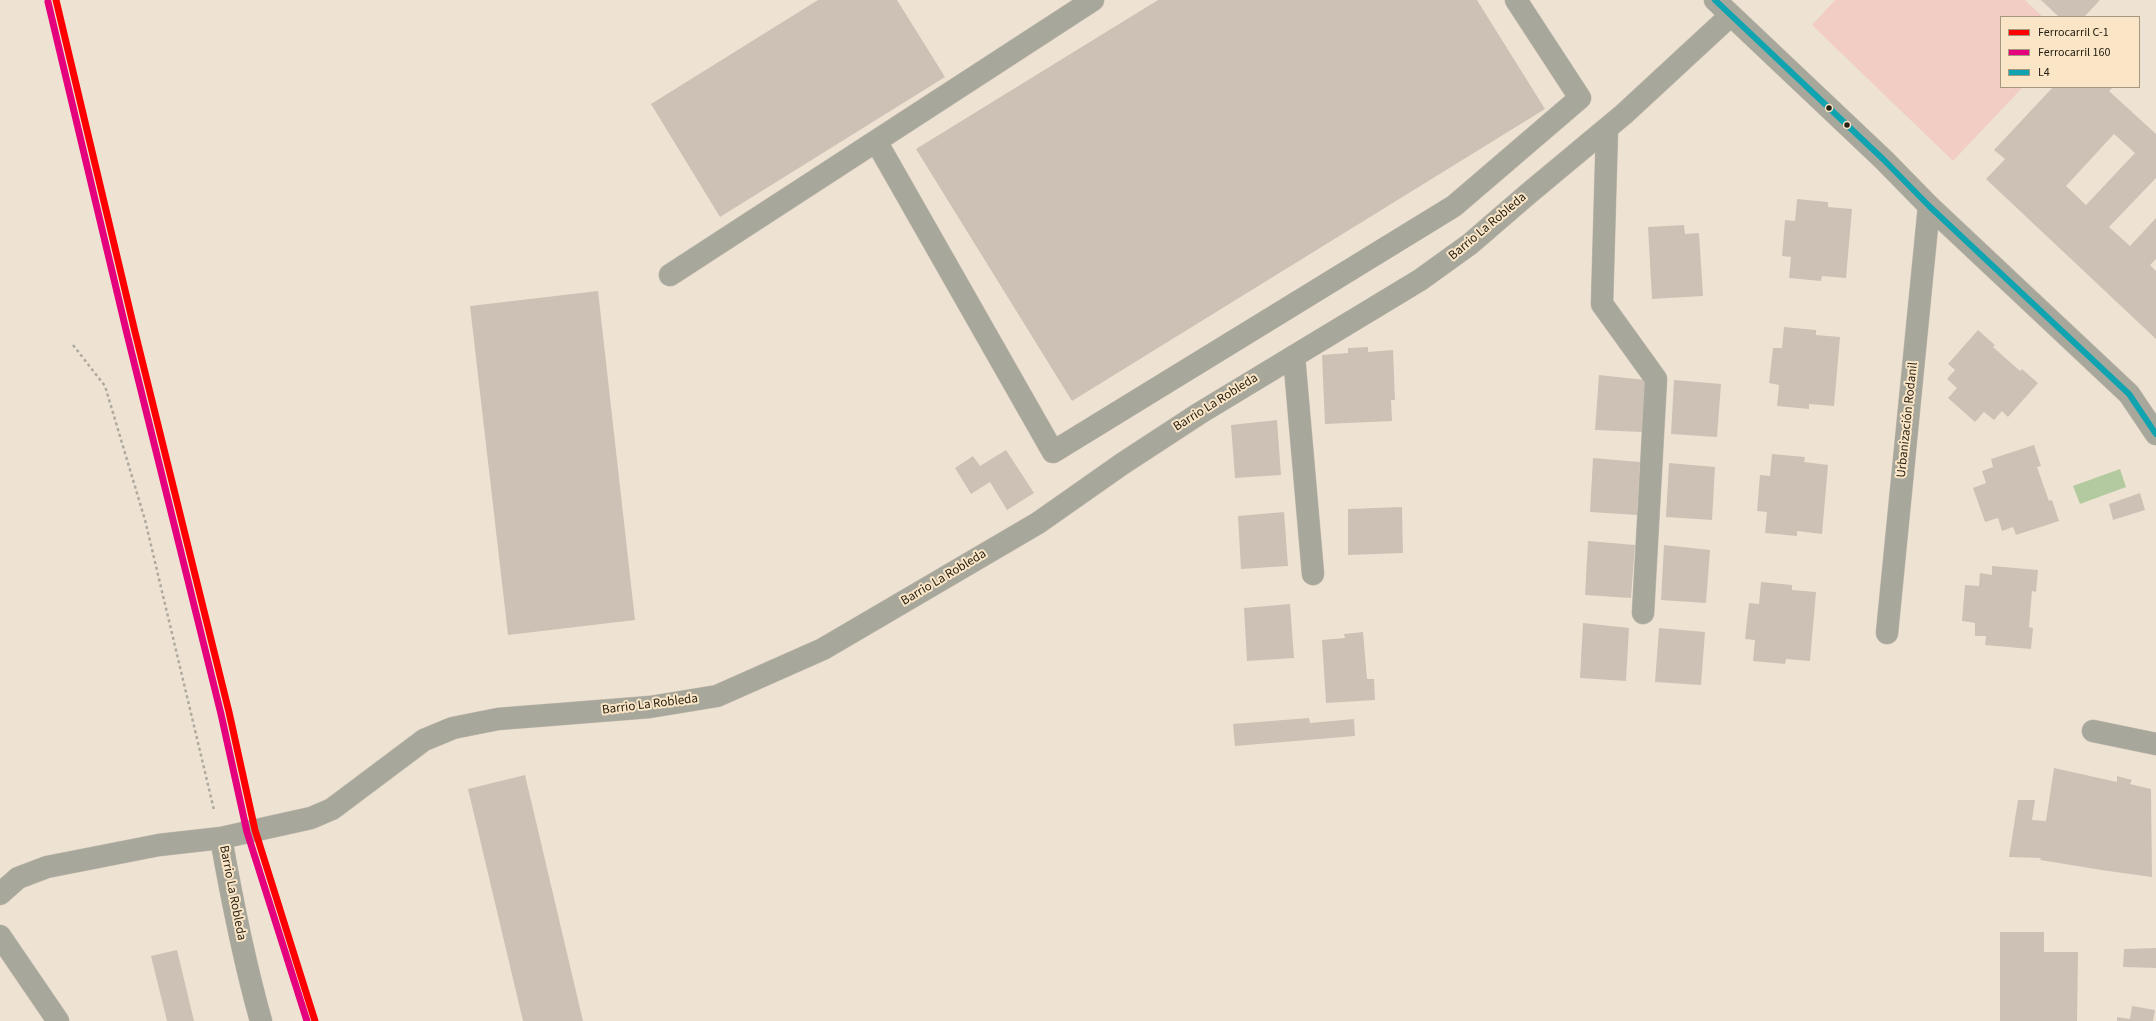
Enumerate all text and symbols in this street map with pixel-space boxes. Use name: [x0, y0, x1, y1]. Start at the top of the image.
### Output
legend: [2000, 16, 2140, 88]
text: Ferrocarril C-1: [2038, 24, 2109, 41]
text: Ferrocarril 160: [2038, 44, 2110, 61]
text: L4: [2038, 64, 2050, 81]
unlabelled marker: [1824, 103, 1834, 113]
unlabelled marker: [1842, 120, 1852, 130]
street label: Barrio La Robleda: [1446, 190, 1530, 264]
street label: Urbanización Rodanil: [1894, 361, 1922, 479]
street label: Barrio La Robleda: [1171, 371, 1261, 435]
street label: Barrio La Robleda: [899, 546, 989, 610]
street label: Barrio La Robleda: [601, 691, 699, 719]
street label: Barrio La Robleda: [215, 844, 249, 942]

